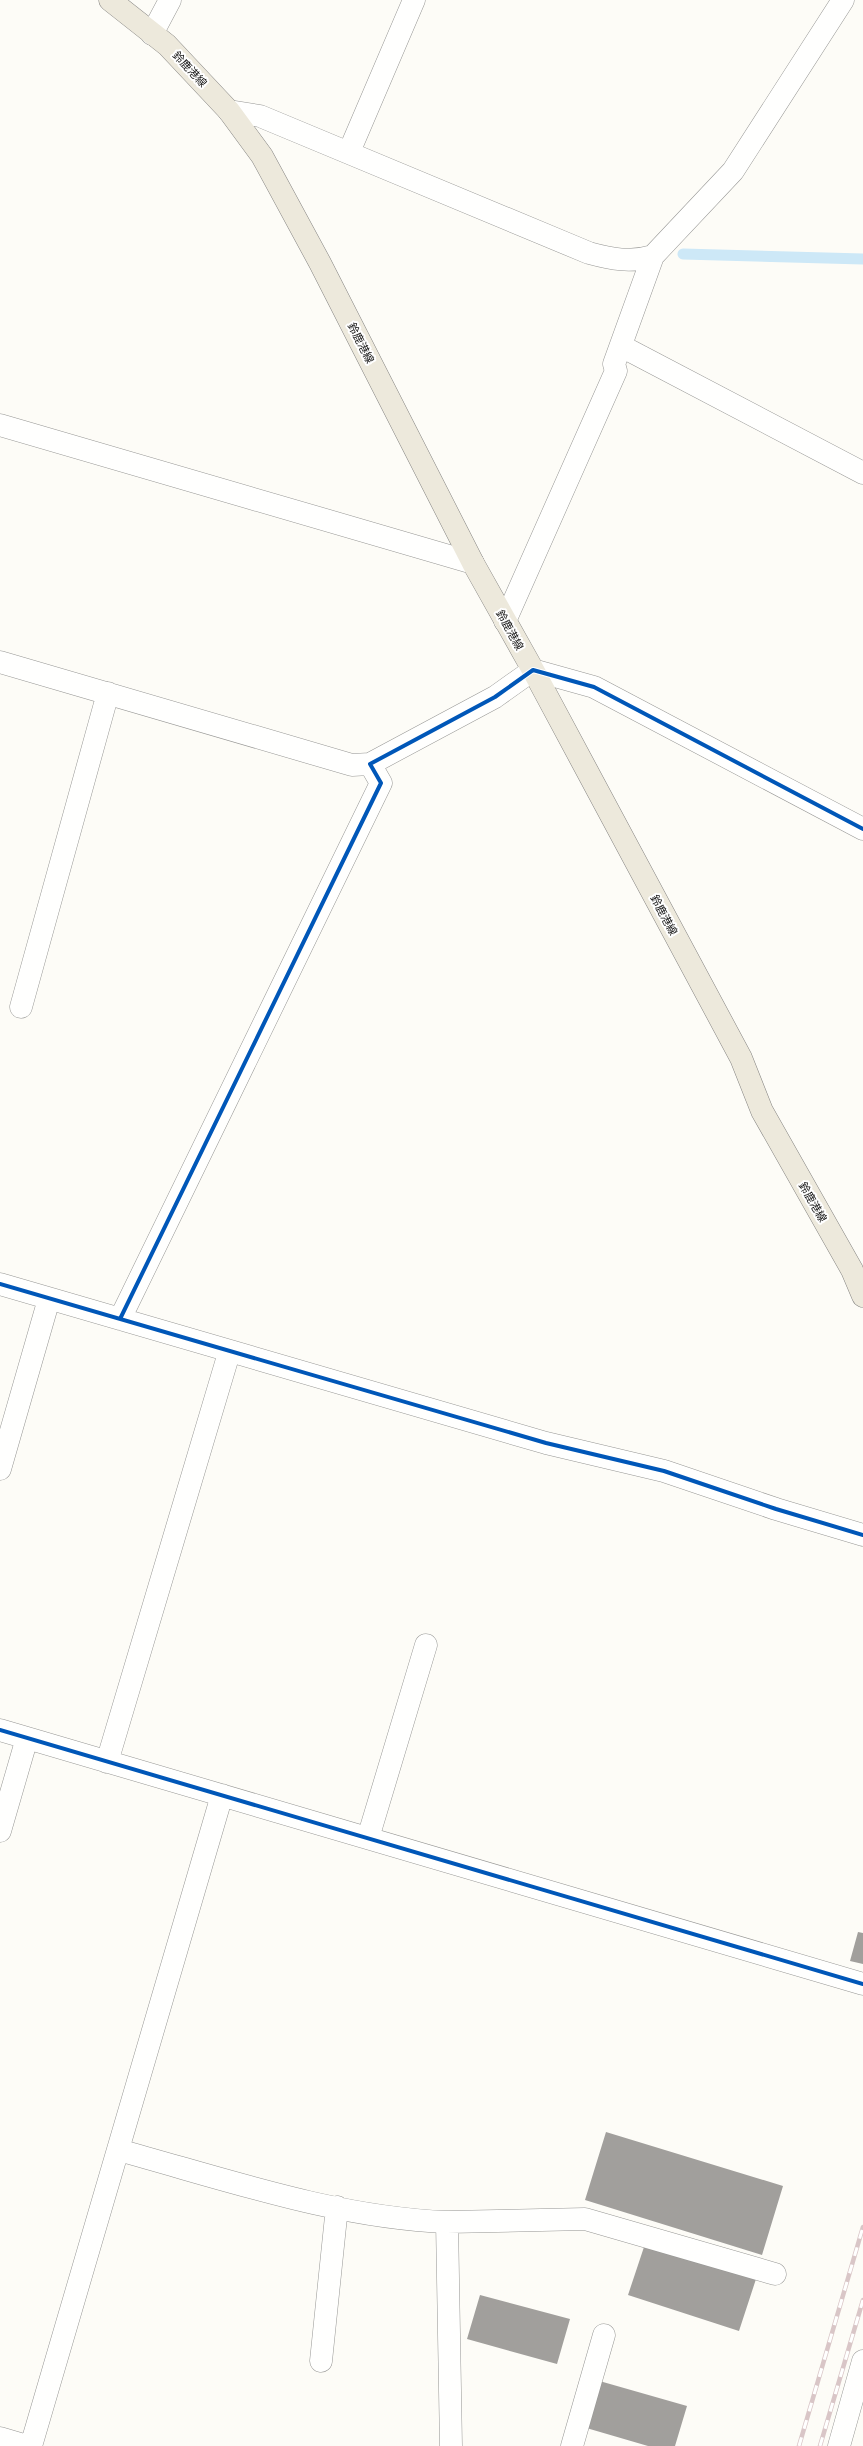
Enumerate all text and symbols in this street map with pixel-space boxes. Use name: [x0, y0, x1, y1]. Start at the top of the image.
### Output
street label: 鈴鹿港線: [171, 49, 209, 89]
street label: 鈴鹿港線: [346, 321, 376, 365]
street label: 鈴鹿港線: [494, 608, 526, 652]
street label: 鈴鹿港線: [648, 893, 680, 937]
street label: 鈴鹿港線: [797, 1180, 829, 1224]

